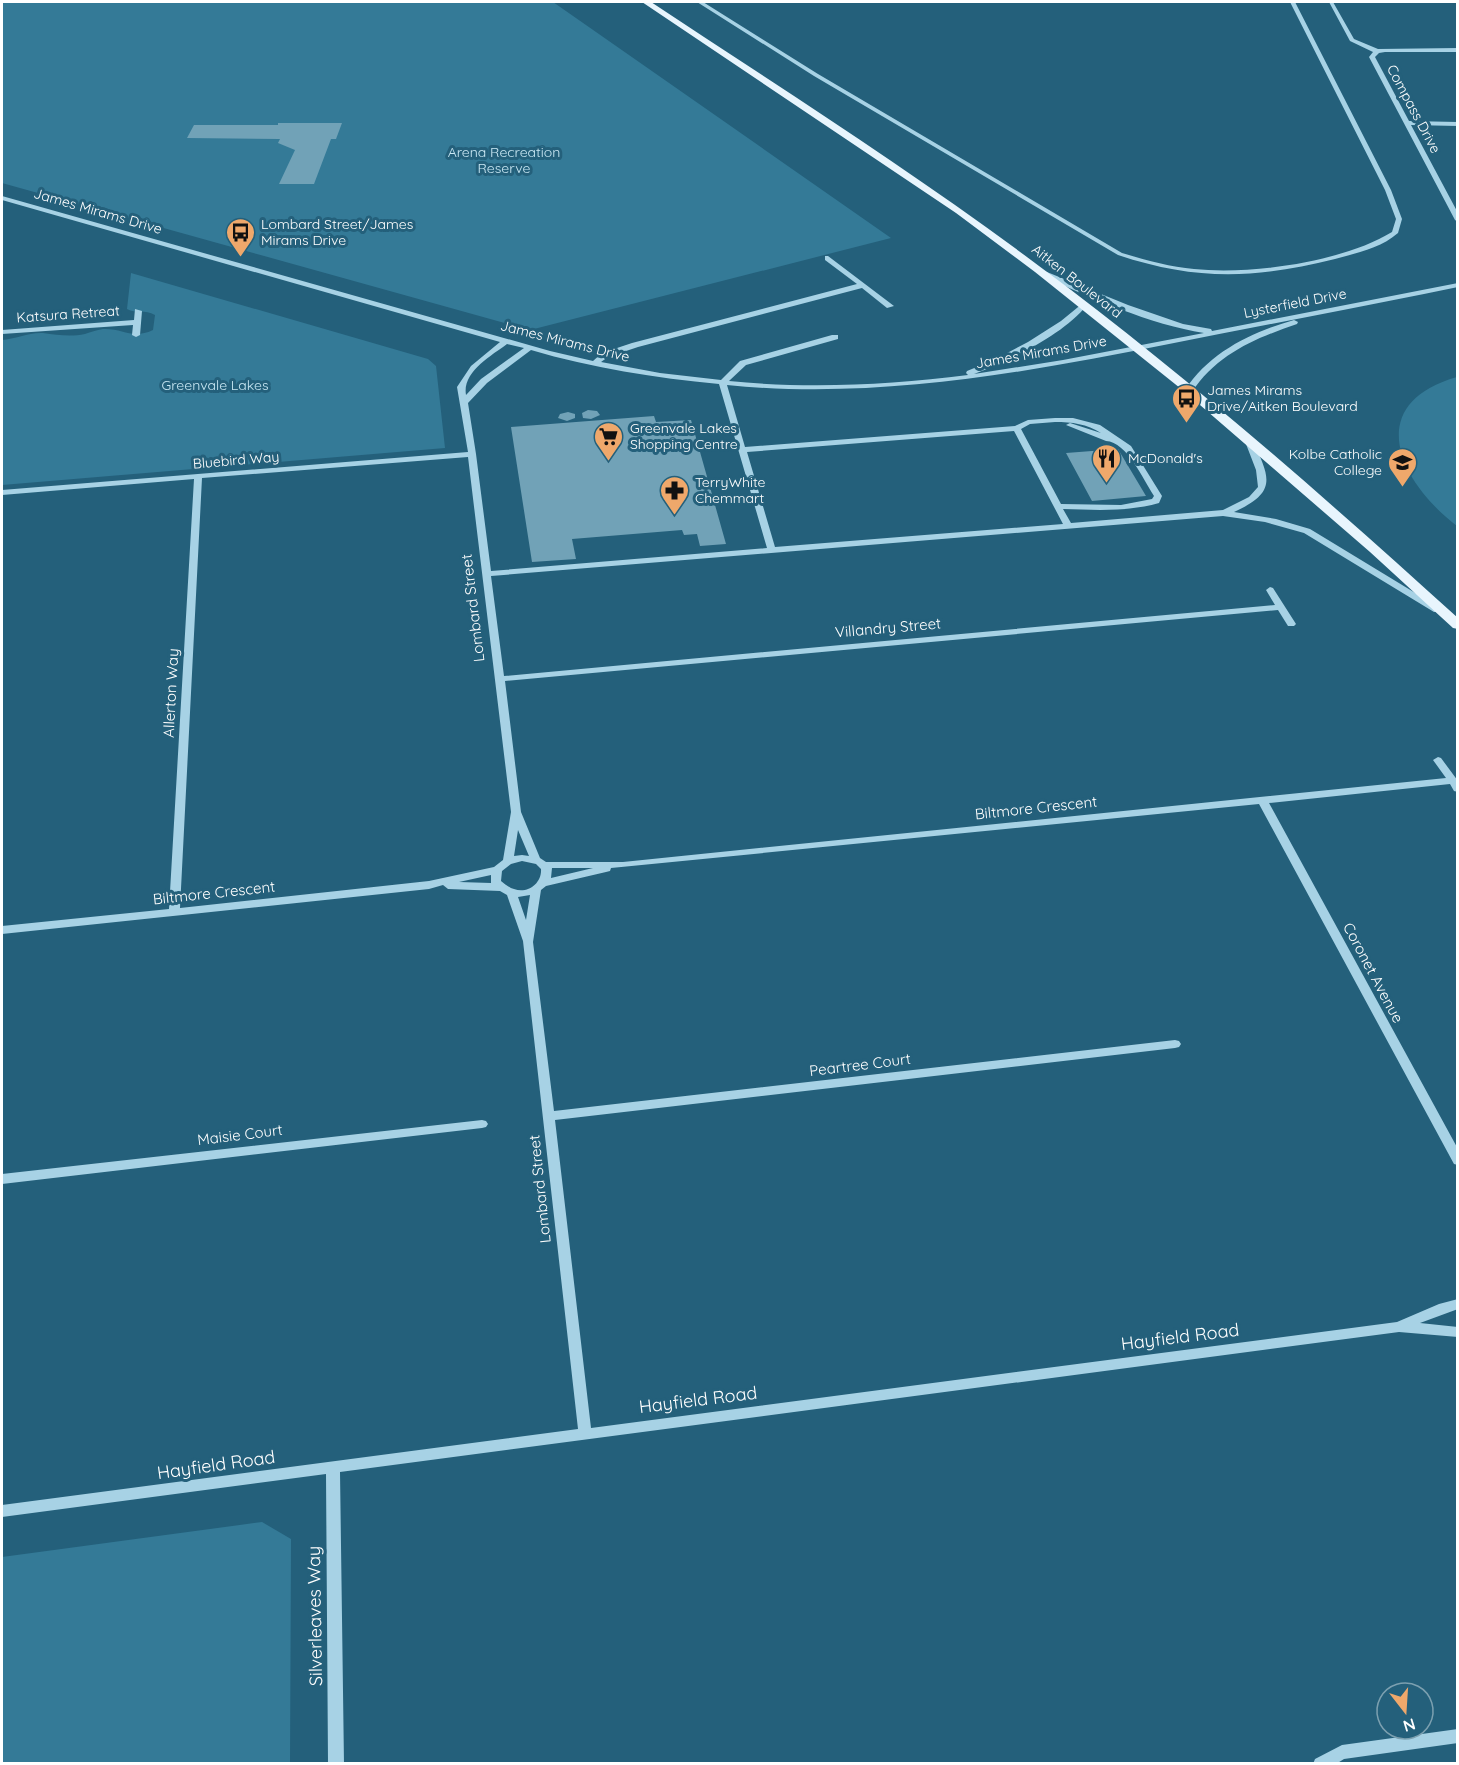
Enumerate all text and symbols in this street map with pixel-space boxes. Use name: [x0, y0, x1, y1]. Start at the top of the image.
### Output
street label: Compass Drive: [1383, 62, 1445, 157]
park label: Arena Recreation Reserve: [448, 143, 560, 177]
street label: James Mirams Drive: [32, 184, 164, 238]
place label: Lombard Street/James Mirams Drive: [261, 215, 413, 249]
bus stop icon: Lombard Street/James Mirams Drive: [224, 216, 256, 258]
street label: Aitken Boulevard: [1028, 240, 1126, 322]
street label: Lysterfield Drive: [1242, 284, 1348, 322]
street label: Katsura Retreat: [16, 301, 120, 327]
street label: James Mirams Drive: [498, 316, 632, 366]
street label: James Mirams Drive: [974, 332, 1108, 372]
park label: Greenvale Lakes: [162, 376, 268, 394]
place label: James Mirams Drive/Aitken Boulevard: [1207, 381, 1358, 415]
bus stop icon: James Mirams Drive/Aitken Boulevard: [1170, 382, 1202, 424]
place label: Greenvale Lakes Shopping Centre: [630, 419, 738, 453]
supermarket icon: Greenvale Lakes Shopping Centre: [593, 420, 625, 462]
restaurant icon: McDonald's: [1091, 442, 1123, 484]
place label: Kolbe Catholic College: [1289, 445, 1382, 479]
school or university icon: Kolbe Catholic College: [1387, 446, 1419, 488]
street label: Bluebird Way: [192, 447, 280, 473]
place label: McDonald's: [1128, 449, 1203, 467]
place label: TerryWhite Chemmart: [695, 473, 766, 507]
pharmacy icon: TerryWhite Chemmart: [658, 474, 690, 516]
street label: Lombard Street: [456, 553, 489, 663]
street label: Villandry Street: [834, 613, 942, 642]
street label: Allerton Way: [159, 648, 182, 738]
street label: Biltmore Crescent: [974, 792, 1098, 823]
street label: Biltmore Crescent: [152, 877, 276, 908]
street label: Coronet Avenue: [1339, 919, 1408, 1026]
street label: Peartree Court: [808, 1049, 912, 1080]
street label: Maisie Court: [196, 1120, 284, 1149]
street label: Lombard Street: [524, 1134, 555, 1244]
street label: Hayfield Road: [1119, 1318, 1240, 1355]
street label: Hayfield Road: [637, 1381, 758, 1418]
street label: Hayfield Road: [155, 1445, 276, 1484]
street label: Silverleaves Way: [302, 1546, 327, 1686]
north arrow: [1375, 1681, 1435, 1741]
text: N: [1401, 1714, 1418, 1737]

